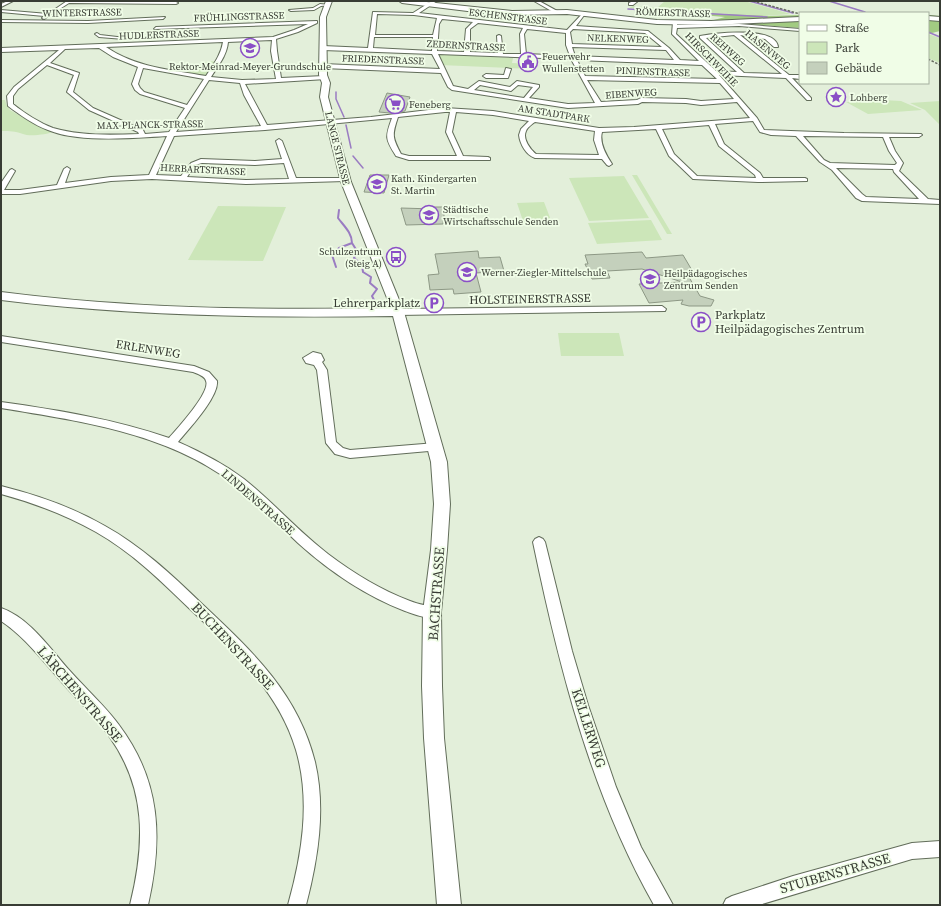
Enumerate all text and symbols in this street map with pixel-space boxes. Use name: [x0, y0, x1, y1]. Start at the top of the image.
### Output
street label: WINTERSTRASSE: [42, 5, 122, 20]
street label: ESCHENSTRASSE: [468, 5, 548, 28]
street label: RÖMERSTRASSE: [635, 5, 711, 20]
street label: FRÜHLINGSTRASSE: [193, 8, 285, 25]
legend: [799, 12, 929, 84]
text: Straße: [835, 20, 869, 36]
street label: HUDLERSTRASSE: [119, 27, 199, 42]
street label: HASENWEG: [742, 27, 793, 72]
street label: HIRSCHWEIHE: [682, 29, 741, 89]
street label: REHWEG: [707, 30, 748, 69]
street label: NELKENWEG: [587, 31, 649, 46]
school or university icon: Rektor-Meinrad-Meyer-Grundschule: [239, 37, 261, 59]
street label: ZEDERNSTRASSE: [426, 37, 506, 54]
text: Park: [835, 40, 860, 56]
place label: Feuerwehr Wullenstetten: [542, 50, 605, 75]
public building icon: Feuerwehr Wullenstetten: [517, 51, 539, 73]
street label: FRIEDENSTRASSE: [342, 52, 424, 67]
place label: Rektor-Meinrad-Meyer-Grundschule: [169, 60, 331, 73]
text: Gebäude: [835, 60, 882, 76]
street label: PINIENSTRASSE: [616, 64, 690, 79]
street label: EIBENWEG: [605, 85, 657, 102]
place icon: Lohberg: [825, 86, 847, 108]
place label: Lohberg: [850, 91, 888, 104]
supermarket icon: Feneberg: [384, 93, 406, 115]
place label: Feneberg: [409, 98, 451, 111]
street label: AM STADTPARK: [517, 101, 591, 126]
street label: LANGE STRASSE: [322, 110, 353, 186]
street label: MAX-PLANCK-STRASSE: [97, 117, 203, 132]
street label: HERBARTSTRASSE: [160, 161, 246, 178]
place label: Kath. Kindergarten St. Martin: [391, 172, 477, 197]
school or university icon: Kath. Kindergarten St. Martin: [366, 173, 388, 195]
place label: Städtische Wirtschaftsschule Senden: [443, 203, 558, 228]
school or university icon: Städtische Wirtschaftsschule Senden: [418, 204, 440, 226]
place label: Schulzentrum (Steig A): [319, 245, 382, 270]
bus stop icon: Schulzentrum (Steig A): [385, 246, 407, 268]
school or university icon: Werner-Ziegler-Mittelschule: [456, 261, 478, 283]
place label: Werner-Ziegler-Mittelschule: [481, 266, 607, 279]
place label: Heilpädagogisches Zentrum Senden: [664, 267, 747, 292]
school or university icon: Heilpädagogisches Zentrum Senden: [639, 268, 661, 290]
street label: HOLSTEINERSTRASSE: [469, 290, 591, 308]
parking icon: Lehrerparkplatz: [423, 292, 445, 314]
place label: Lehrerparkplatz: [333, 295, 421, 311]
place label: Parkplatz Heilpädagogisches Zentrum: [715, 307, 865, 337]
parking icon: Parkplatz Heilpädagogisches Zentrum: [690, 311, 712, 333]
street label: ERLENWEG: [115, 336, 181, 362]
street label: LINDENSTRASSE: [218, 466, 298, 538]
street label: BACHSTRASSE: [423, 547, 449, 641]
street label: BUCHENSTRASSE: [187, 598, 279, 694]
street label: LÄRCHENSTRASSE: [33, 642, 127, 746]
street label: KELLERWEG: [567, 686, 611, 771]
street label: STUIBENSTRASSE: [777, 848, 893, 898]

